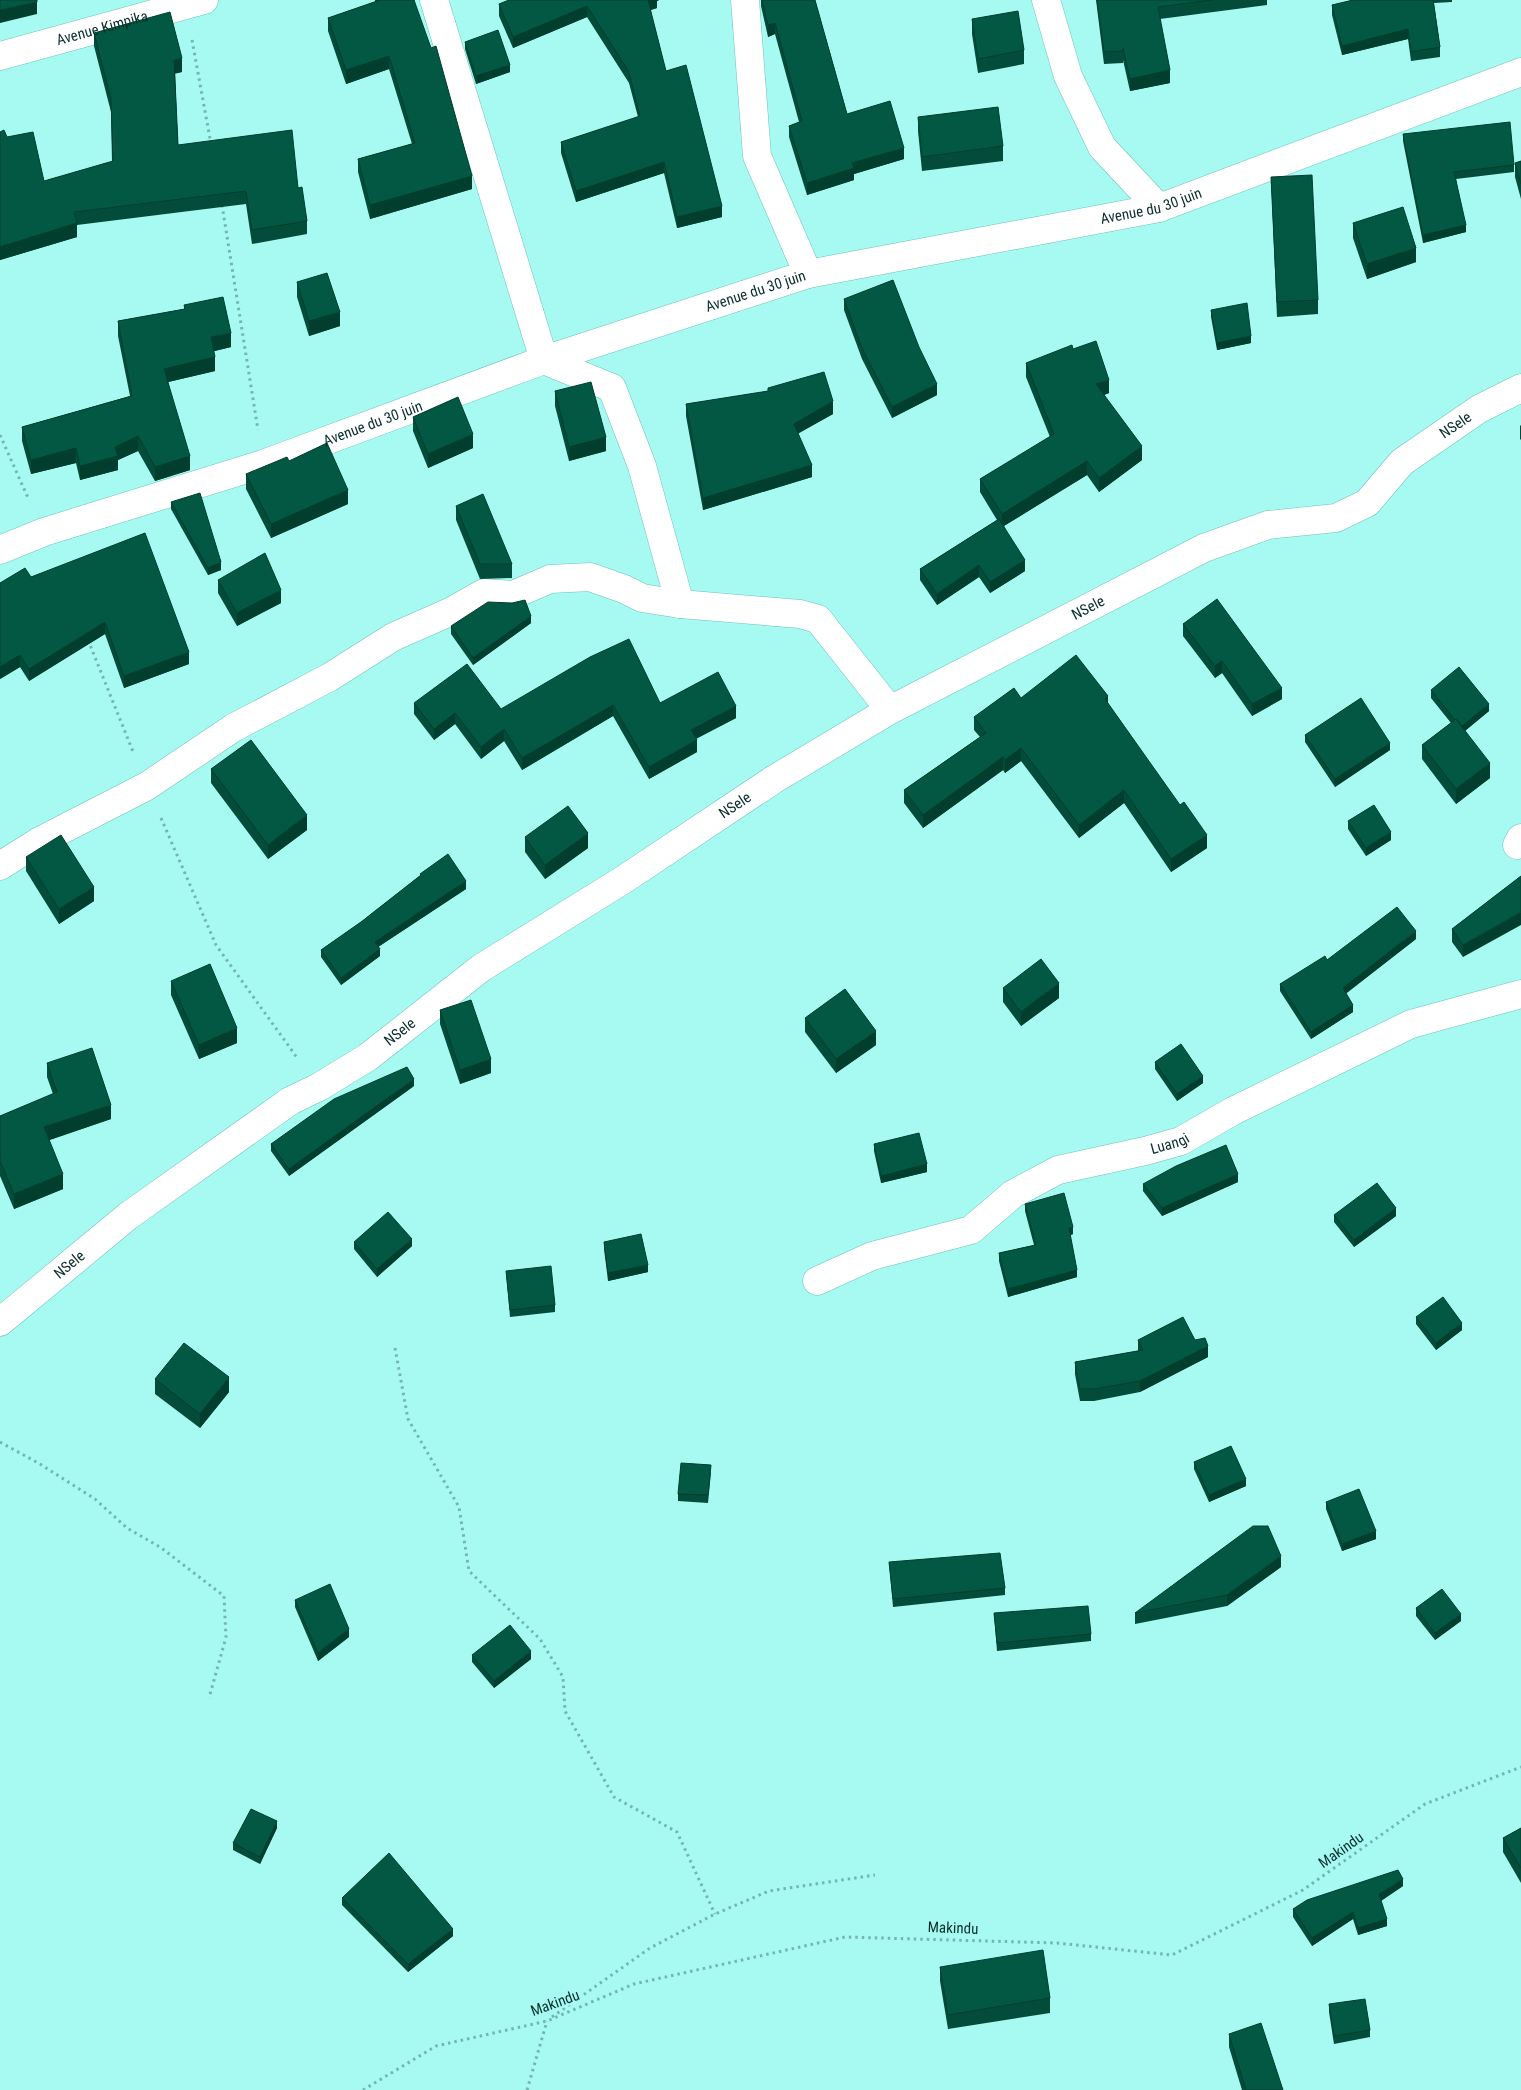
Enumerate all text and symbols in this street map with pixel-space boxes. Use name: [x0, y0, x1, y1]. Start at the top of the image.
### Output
street label: Avenue Kimpika: [54, 7, 150, 49]
street label: Avenue du 30 juin: [1099, 184, 1204, 228]
street label: Avenue du 30 juin: [703, 266, 808, 316]
street label: Avenue du 30 juin: [321, 397, 425, 450]
street label: NSele: [1436, 408, 1475, 442]
street label: NSele: [1069, 592, 1108, 624]
street label: NSele: [716, 788, 754, 822]
street label: NSele: [381, 1014, 419, 1050]
street label: Luangi: [1149, 1129, 1193, 1158]
street label: NSele: [50, 1247, 88, 1283]
street label: Makindu: [1315, 1828, 1367, 1872]
street label: Makindu: [927, 1918, 979, 1938]
street label: Makindu: [528, 1986, 582, 2020]

